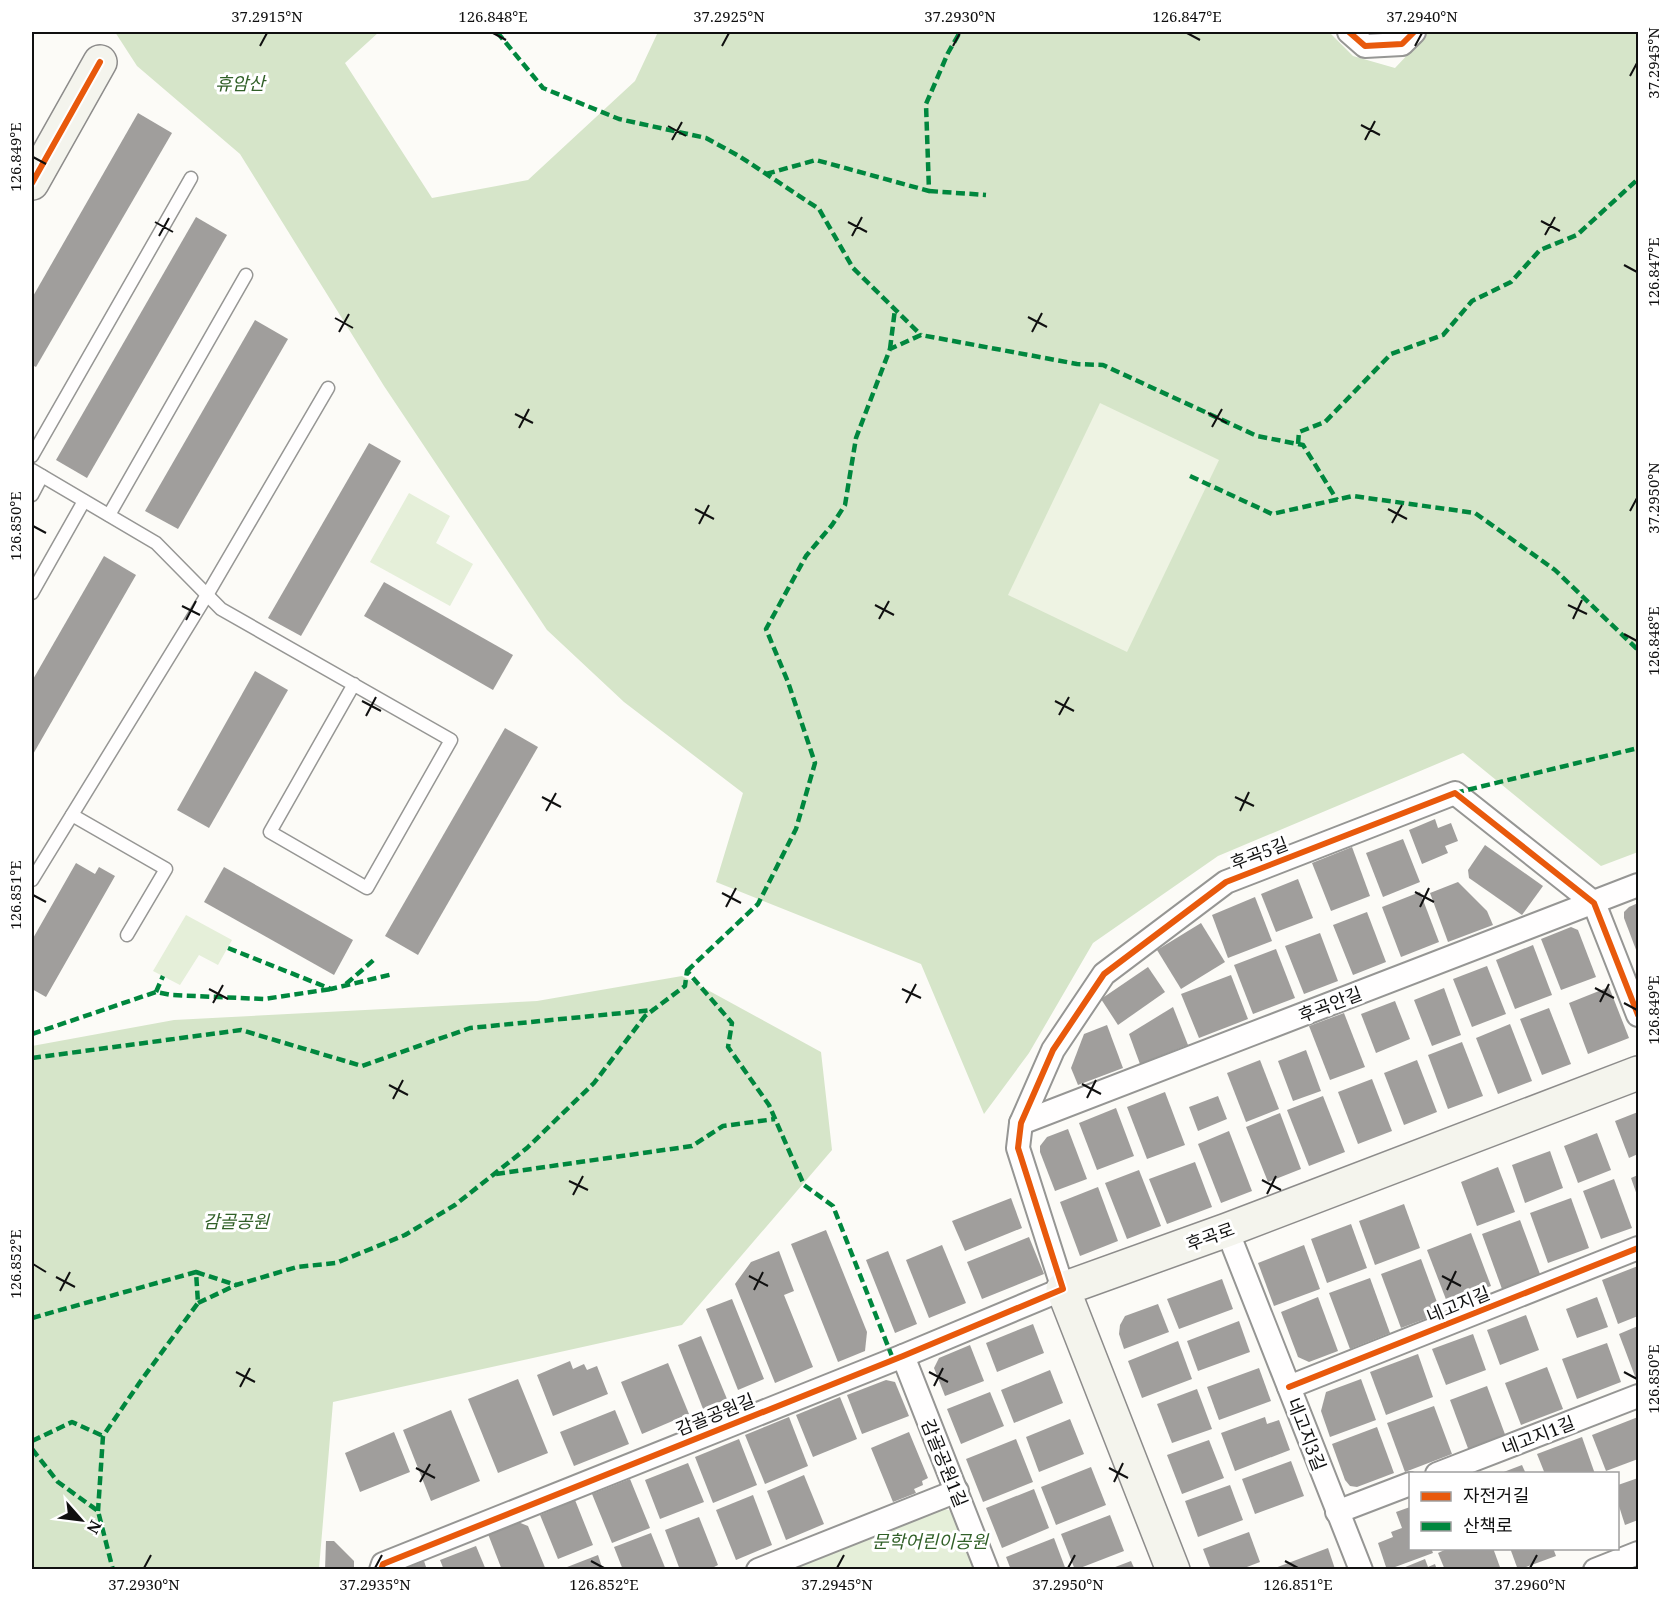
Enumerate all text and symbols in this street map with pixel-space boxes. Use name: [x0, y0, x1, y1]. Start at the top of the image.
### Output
text: 37.2915°N: [231, 6, 303, 26]
text: 126.848°E: [458, 6, 528, 26]
text: 37.2925°N: [693, 6, 765, 26]
text: 37.2930°N: [924, 6, 996, 26]
text: 126.847°E: [1152, 6, 1222, 26]
text: 37.2940°N: [1386, 6, 1458, 26]
text: 37.2945°N: [1643, 27, 1663, 99]
park label: 휴암산: [215, 71, 267, 95]
text: 126.849°E: [5, 122, 25, 192]
text: 126.847°E: [1643, 237, 1663, 307]
text: 37.2950°N: [1643, 462, 1663, 534]
text: 126.850°E: [5, 491, 25, 561]
text: 126.848°E: [1643, 606, 1663, 676]
street label: 후곡5길: [1227, 831, 1291, 875]
text: 126.851°E: [5, 860, 25, 930]
text: 126.849°E: [1643, 975, 1663, 1045]
street label: 후곡안길: [1295, 981, 1365, 1027]
park label: 감골공원: [203, 1209, 271, 1233]
street label: 후곡로: [1183, 1216, 1237, 1256]
text: 126.852°E: [5, 1229, 25, 1299]
street label: 네고지길: [1423, 1280, 1493, 1328]
text: 126.850°E: [1643, 1344, 1663, 1414]
street label: 감골공원길: [672, 1387, 758, 1441]
street label: 네고지3길: [1282, 1394, 1332, 1474]
street label: 네고지1길: [1498, 1410, 1578, 1460]
street label: 감골공원1길: [916, 1415, 974, 1511]
legend: [1409, 1472, 1619, 1550]
text: 자전거길: [1463, 1483, 1529, 1507]
north arrow: [51, 1490, 111, 1550]
text: 산책로: [1463, 1513, 1513, 1537]
text: N: [81, 1516, 107, 1538]
park label: 문학어린이공원: [872, 1529, 989, 1553]
text: 37.2930°N: [108, 1574, 180, 1594]
text: 37.2935°N: [339, 1574, 411, 1594]
text: 126.852°E: [569, 1574, 639, 1594]
text: 37.2945°N: [801, 1574, 873, 1594]
text: 37.2950°N: [1032, 1574, 1104, 1594]
text: 126.851°E: [1263, 1574, 1333, 1594]
text: 37.2960°N: [1494, 1574, 1566, 1594]

